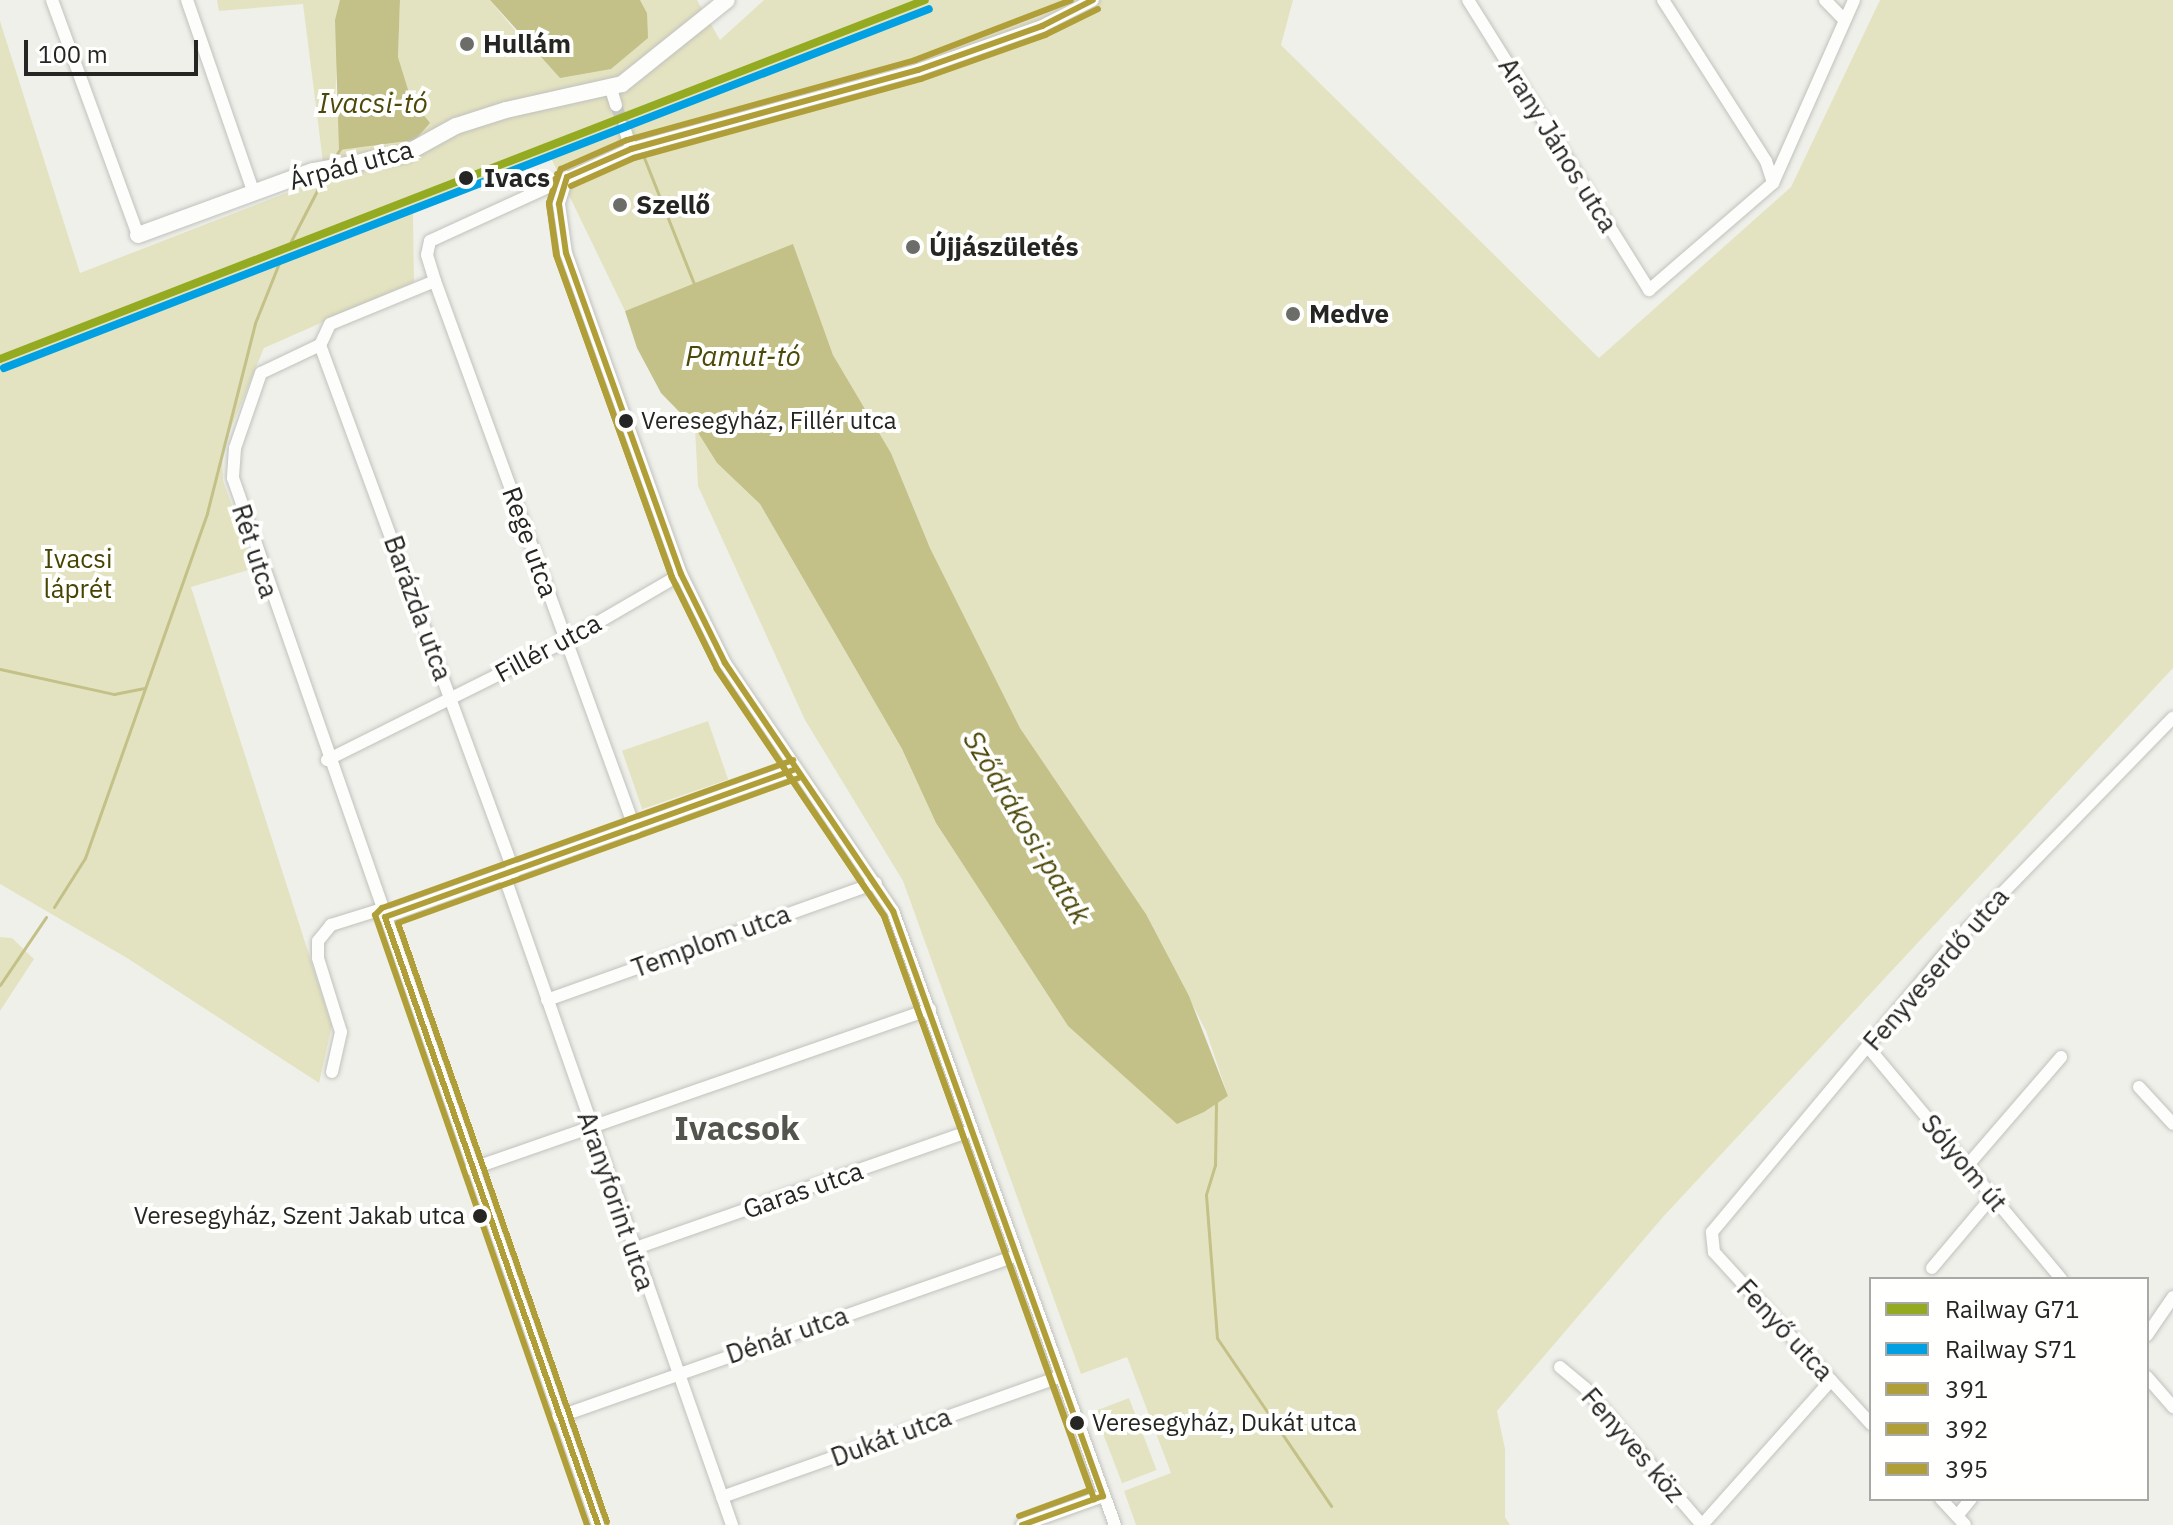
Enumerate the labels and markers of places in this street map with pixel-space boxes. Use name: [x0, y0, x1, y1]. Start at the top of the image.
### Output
place label: Hullám: [483, 28, 571, 60]
marker: Hullám: [458, 35, 476, 53]
place label: Ivacs: [484, 162, 550, 194]
marker: Ivacs: [455, 167, 477, 189]
place label: Szellő: [636, 189, 710, 221]
marker: Szellő: [611, 196, 629, 214]
place label: Újjászületés: [929, 231, 1079, 263]
marker: Újjászületés: [904, 238, 922, 256]
place label: Medve: [1309, 298, 1389, 330]
marker: Medve: [1284, 305, 1302, 323]
place label: Veresegyház, Fillér utca: [641, 407, 897, 435]
marker: Veresegyház, Fillér utca: [618, 413, 634, 429]
place label: Veresegyház, Szent Jakab utca: [134, 1202, 465, 1230]
marker: Veresegyház, Szent Jakab utca: [472, 1208, 488, 1224]
place label: Veresegyház, Dukát utca: [1092, 1409, 1357, 1437]
marker: Veresegyház, Dukát utca: [1069, 1415, 1085, 1431]

